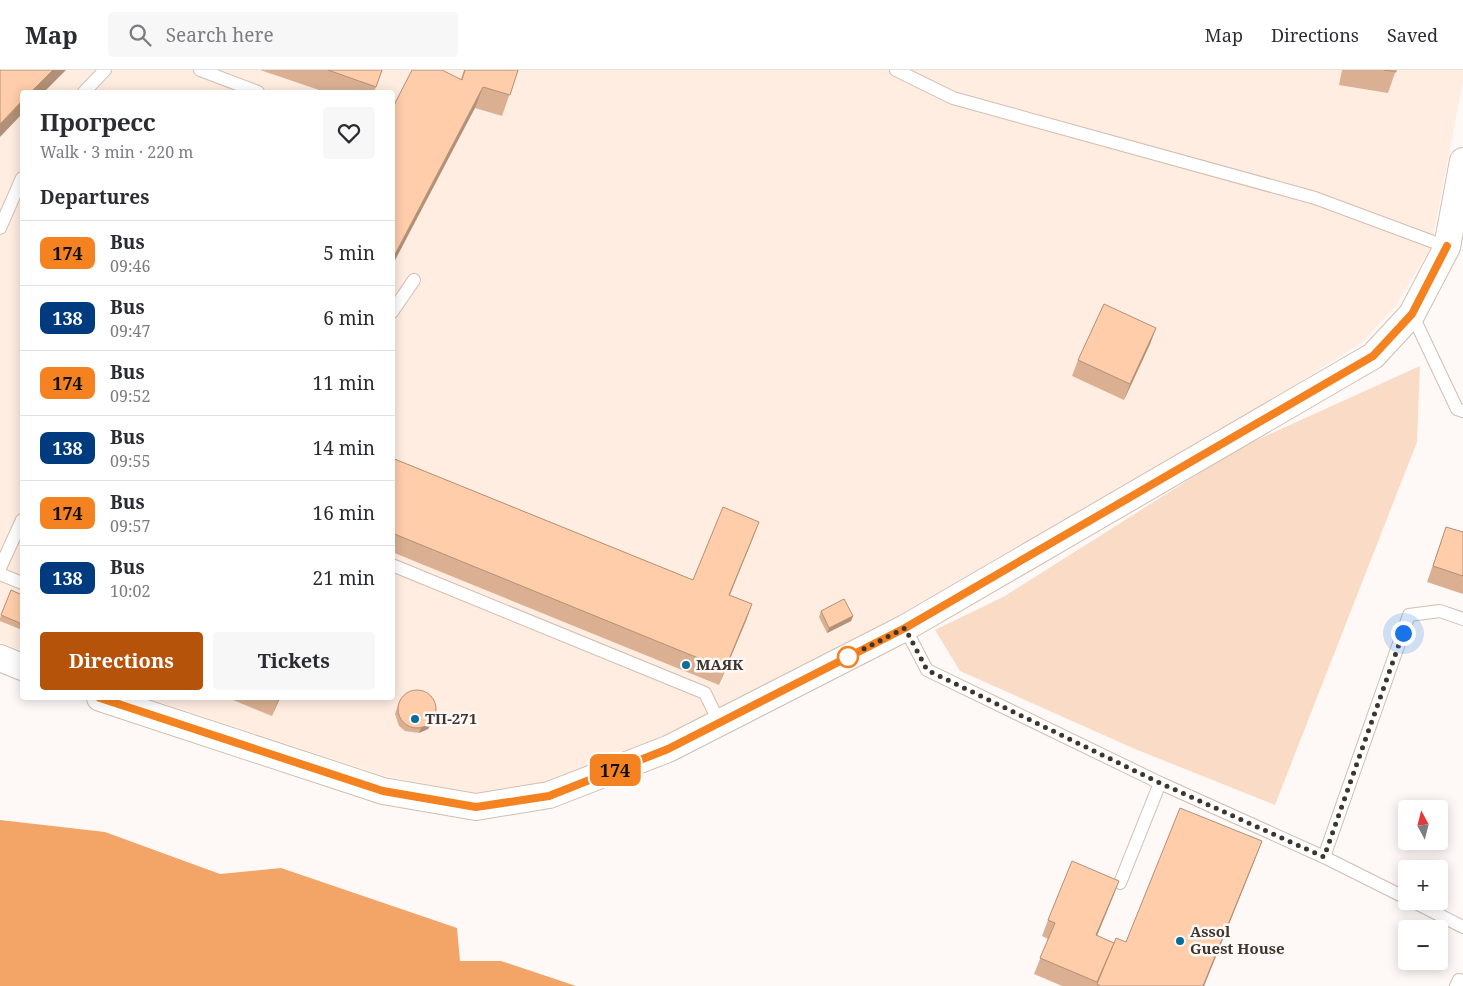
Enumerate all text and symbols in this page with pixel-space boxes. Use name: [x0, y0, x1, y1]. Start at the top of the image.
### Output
search box: [108, 12, 458, 57]
text: Map: [25, 18, 78, 51]
icon: search: [126, 21, 154, 49]
text: Search here: [166, 22, 274, 48]
text: Map: [1205, 23, 1243, 47]
text: Directions: [1271, 23, 1359, 47]
text: Saved: [1387, 23, 1438, 47]
text: Прогресс: [40, 105, 156, 138]
button: heart: [323, 107, 375, 159]
text: Walk · 3 min · 220 m: [40, 141, 193, 163]
text: Departures: [40, 184, 149, 210]
text: Bus: [110, 229, 145, 255]
text: 5 min: [323, 240, 375, 266]
text: 174: [52, 241, 83, 265]
text: 09:46: [110, 255, 150, 277]
text: Bus: [110, 294, 145, 320]
text: 6 min: [323, 305, 375, 331]
text: 138: [52, 306, 83, 330]
text: 09:47: [110, 320, 150, 342]
text: Bus: [110, 359, 145, 385]
text: 11 min: [313, 370, 375, 396]
text: 174: [52, 371, 83, 395]
text: 09:52: [110, 385, 150, 407]
text: Bus: [110, 424, 145, 450]
text: 14 min: [313, 435, 375, 461]
text: 138: [52, 436, 83, 460]
text: 09:55: [110, 450, 150, 472]
text: Bus: [110, 489, 145, 515]
text: 16 min: [313, 500, 375, 526]
text: 174: [52, 501, 83, 525]
text: 09:57: [110, 515, 150, 537]
text: Bus: [110, 554, 145, 580]
text: 21 min: [313, 565, 375, 591]
text: 138: [52, 566, 83, 590]
text: 10:02: [110, 580, 150, 602]
your location: [1391, 621, 1416, 646]
button: Directions: [40, 632, 203, 690]
button: Tickets: [213, 632, 375, 690]
unlabelled marker: [837, 646, 859, 668]
place label: МАЯК: [696, 654, 743, 674]
marker: МАЯК: [680, 659, 692, 671]
place label: ТП-271: [425, 708, 477, 728]
marker: ТП-271: [409, 713, 421, 725]
line badge: 174: [586, 754, 644, 786]
text: 174: [600, 758, 630, 782]
north arrow: [1398, 800, 1448, 850]
map controls: [1398, 800, 1448, 970]
button: +: [1398, 860, 1448, 910]
button: −: [1398, 920, 1448, 970]
place label: Assol Guest House: [1190, 921, 1285, 958]
marker: Assol Guest House: [1174, 935, 1186, 947]

